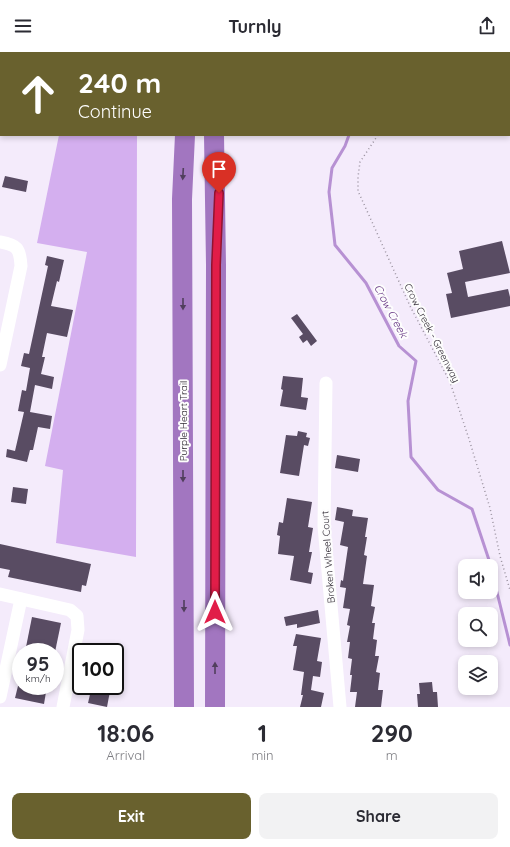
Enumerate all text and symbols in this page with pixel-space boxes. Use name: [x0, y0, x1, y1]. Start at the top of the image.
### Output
icon: menu: [12, 15, 34, 37]
text: Turnly: [228, 15, 282, 38]
icon: share: [476, 15, 498, 37]
text: 240 m: [78, 65, 161, 100]
icon: ahead: [12, 68, 64, 120]
text: Continue: [78, 100, 152, 123]
pin: [202, 152, 236, 193]
icon: arrive: [208, 158, 230, 180]
one-way arrow: [180, 168, 187, 180]
street label: Crow Creek - Greenway: [401, 281, 463, 385]
water label: Crow Creek: [371, 282, 411, 341]
one-way arrow: [180, 298, 186, 311]
street label: Purple Heart Trail: [177, 381, 190, 461]
one-way arrow: [180, 470, 186, 483]
street label: Broken Wheel Court: [318, 510, 338, 604]
map controls: [458, 559, 498, 695]
button: sound: [458, 559, 498, 599]
position arrow: [194, 591, 236, 633]
one-way arrow: [181, 600, 187, 613]
button: search: [458, 607, 498, 647]
speed limit sign: 100: [72, 643, 124, 695]
text: 95: [27, 651, 49, 676]
button: layers: [458, 655, 498, 695]
one-way arrow: [212, 661, 218, 674]
text: km/h: [25, 672, 51, 685]
text: 18:06: [97, 718, 154, 748]
text: 1: [258, 718, 267, 748]
text: 290: [371, 718, 413, 748]
text: Arrival: [106, 747, 145, 763]
text: min: [251, 747, 274, 763]
text: m: [386, 747, 398, 763]
button: Exit: [12, 793, 251, 839]
button: Share: [259, 793, 498, 839]

